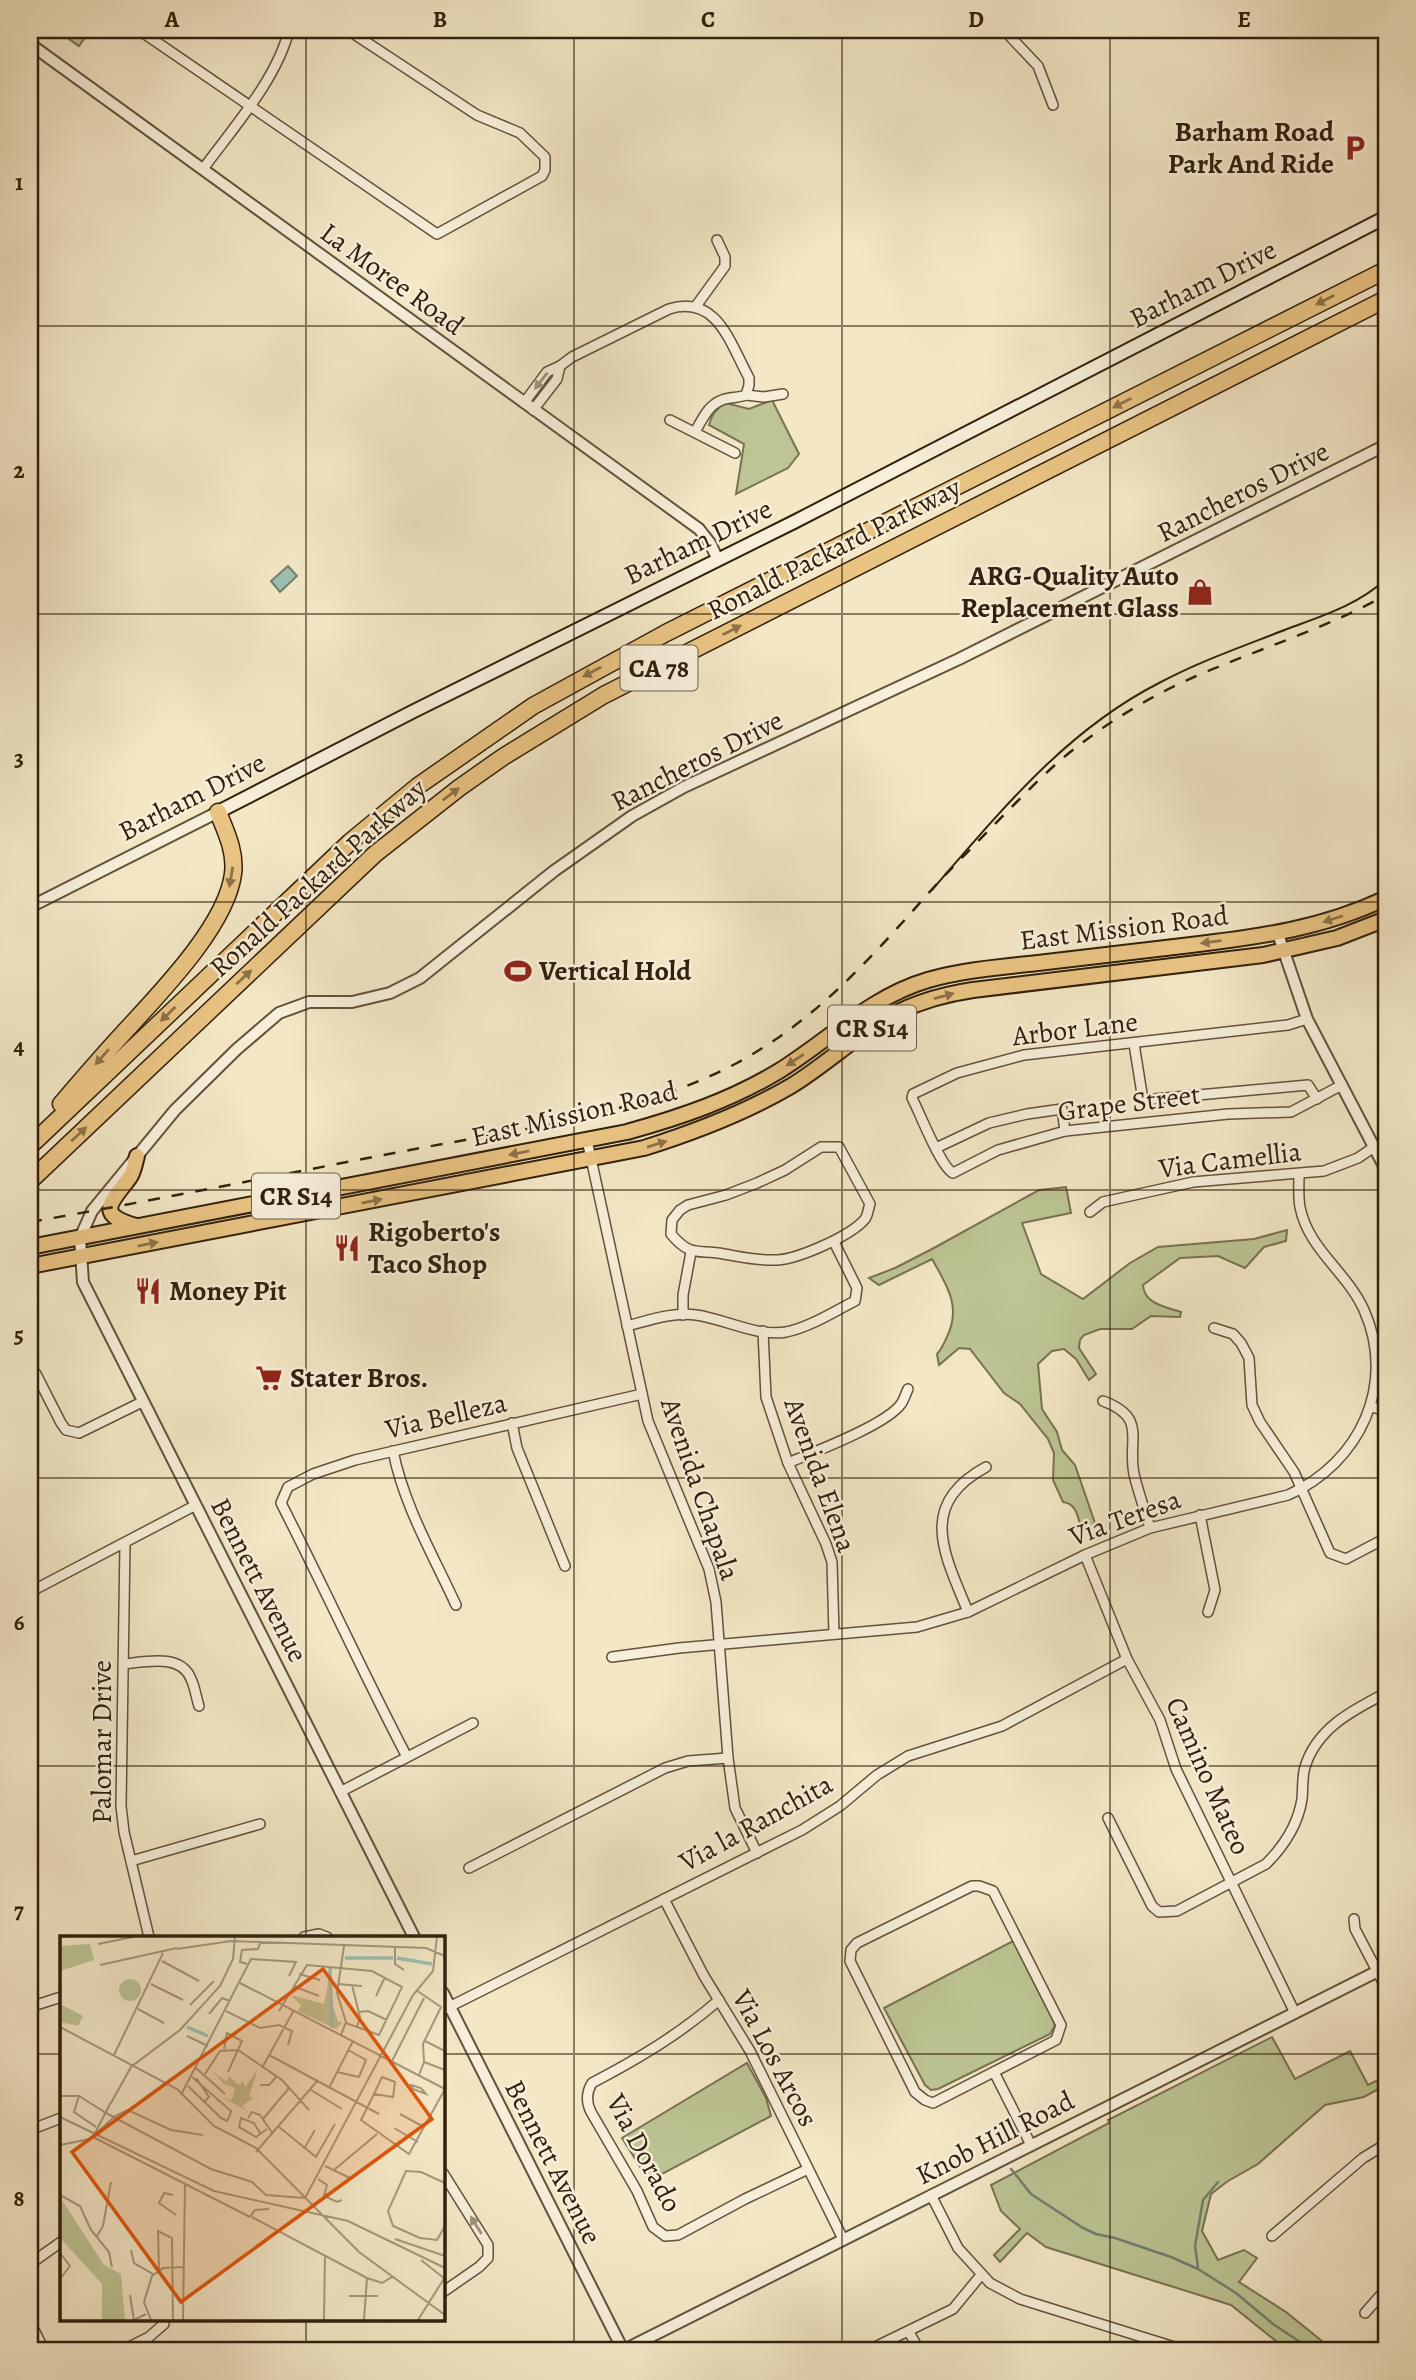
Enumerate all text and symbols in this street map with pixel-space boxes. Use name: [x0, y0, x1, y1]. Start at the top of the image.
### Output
text: A: [164, 4, 180, 35]
text: B: [433, 4, 447, 35]
text: C: [701, 4, 715, 35]
text: D: [968, 4, 984, 35]
text: E: [1237, 4, 1251, 35]
place label: Barham Road Park And Ride: [1168, 113, 1335, 183]
parking icon: Barham Road Park And Ride: [1340, 133, 1370, 163]
text: 1: [15, 167, 23, 198]
street label: La Moree Road: [312, 214, 472, 345]
street label: Barham Drive: [1123, 231, 1283, 337]
one-way arrow: [1315, 295, 1335, 306]
one-way arrow: [534, 372, 548, 390]
one-way arrow: [1112, 397, 1132, 408]
street label: Rancheros Drive: [1150, 432, 1336, 552]
text: 2: [13, 455, 25, 486]
street label: Ronald Packard Parkway: [701, 468, 968, 630]
street label: Barham Drive: [618, 490, 778, 594]
place label: ARG-Quality Auto Replacement Glass: [960, 557, 1179, 627]
shop icon: ARG-Quality Auto Replacement Glass: [1185, 577, 1215, 607]
one-way arrow: [722, 625, 742, 636]
road number: CA 78: [620, 646, 698, 690]
one-way arrow: [582, 667, 602, 678]
street label: Rancheros Drive: [604, 701, 790, 821]
text: 3: [14, 743, 24, 774]
street label: Barham Drive: [112, 744, 272, 850]
street label: Ronald Packard Parkway: [201, 770, 435, 986]
one-way arrow: [442, 788, 460, 802]
one-way arrow: [226, 866, 237, 888]
street label: East Mission Road: [1017, 896, 1231, 960]
one-way arrow: [1323, 914, 1344, 925]
one-way arrow: [1199, 937, 1221, 948]
place label: Vertical Hold: [538, 952, 692, 990]
sports icon: Vertical Hold: [503, 956, 533, 986]
one-way arrow: [235, 970, 252, 986]
one-way arrow: [934, 990, 955, 1000]
street label: Arbor Lane: [1009, 1002, 1140, 1056]
one-way arrow: [160, 1005, 177, 1022]
road number: CR S14: [828, 1006, 916, 1050]
text: 4: [14, 1031, 25, 1062]
one-way arrow: [94, 1048, 110, 1066]
one-way arrow: [786, 1053, 804, 1067]
street label: East Mission Road: [467, 1072, 681, 1156]
street label: Grape Street: [1056, 1075, 1202, 1131]
one-way arrow: [70, 1126, 88, 1142]
street label: Via Camellia: [1155, 1132, 1304, 1188]
one-way arrow: [647, 1138, 668, 1149]
one-way arrow: [508, 1148, 530, 1159]
road number: CR S14: [252, 1174, 340, 1218]
one-way arrow: [361, 1195, 383, 1206]
place label: Rigoberto's Taco Shop: [368, 1213, 500, 1283]
restaurant icon: Rigoberto's Taco Shop: [332, 1233, 362, 1263]
one-way arrow: [137, 1238, 159, 1249]
place label: Money Pit: [169, 1272, 287, 1310]
restaurant icon: Money Pit: [133, 1276, 163, 1306]
text: 5: [14, 1319, 24, 1350]
place label: Stater Bros.: [290, 1359, 428, 1397]
supermarket icon: Stater Bros.: [254, 1363, 284, 1393]
street label: Via Belleza: [381, 1384, 510, 1449]
street label: Avenida Chapala: [651, 1392, 749, 1585]
street label: Avenida Elena: [774, 1392, 865, 1557]
street label: Via Teresa: [1063, 1480, 1186, 1556]
street label: Bennett Avenue: [201, 1491, 317, 1669]
text: 6: [14, 1607, 25, 1638]
street label: Palomar Drive: [83, 1660, 121, 1824]
street label: Camino Mateo: [1156, 1691, 1260, 1861]
street label: Via la Ranchita: [672, 1765, 839, 1881]
text: 7: [14, 1895, 24, 1926]
inset map: [60, 1936, 444, 2320]
street label: Via Los Arcos: [722, 1982, 827, 2133]
street label: Bennett Avenue: [495, 2073, 611, 2251]
street label: Knob Hill Road: [909, 2081, 1081, 2194]
street label: Via Dorado: [597, 2086, 691, 2219]
text: 8: [13, 2183, 25, 2214]
one-way arrow: [470, 2216, 483, 2235]

